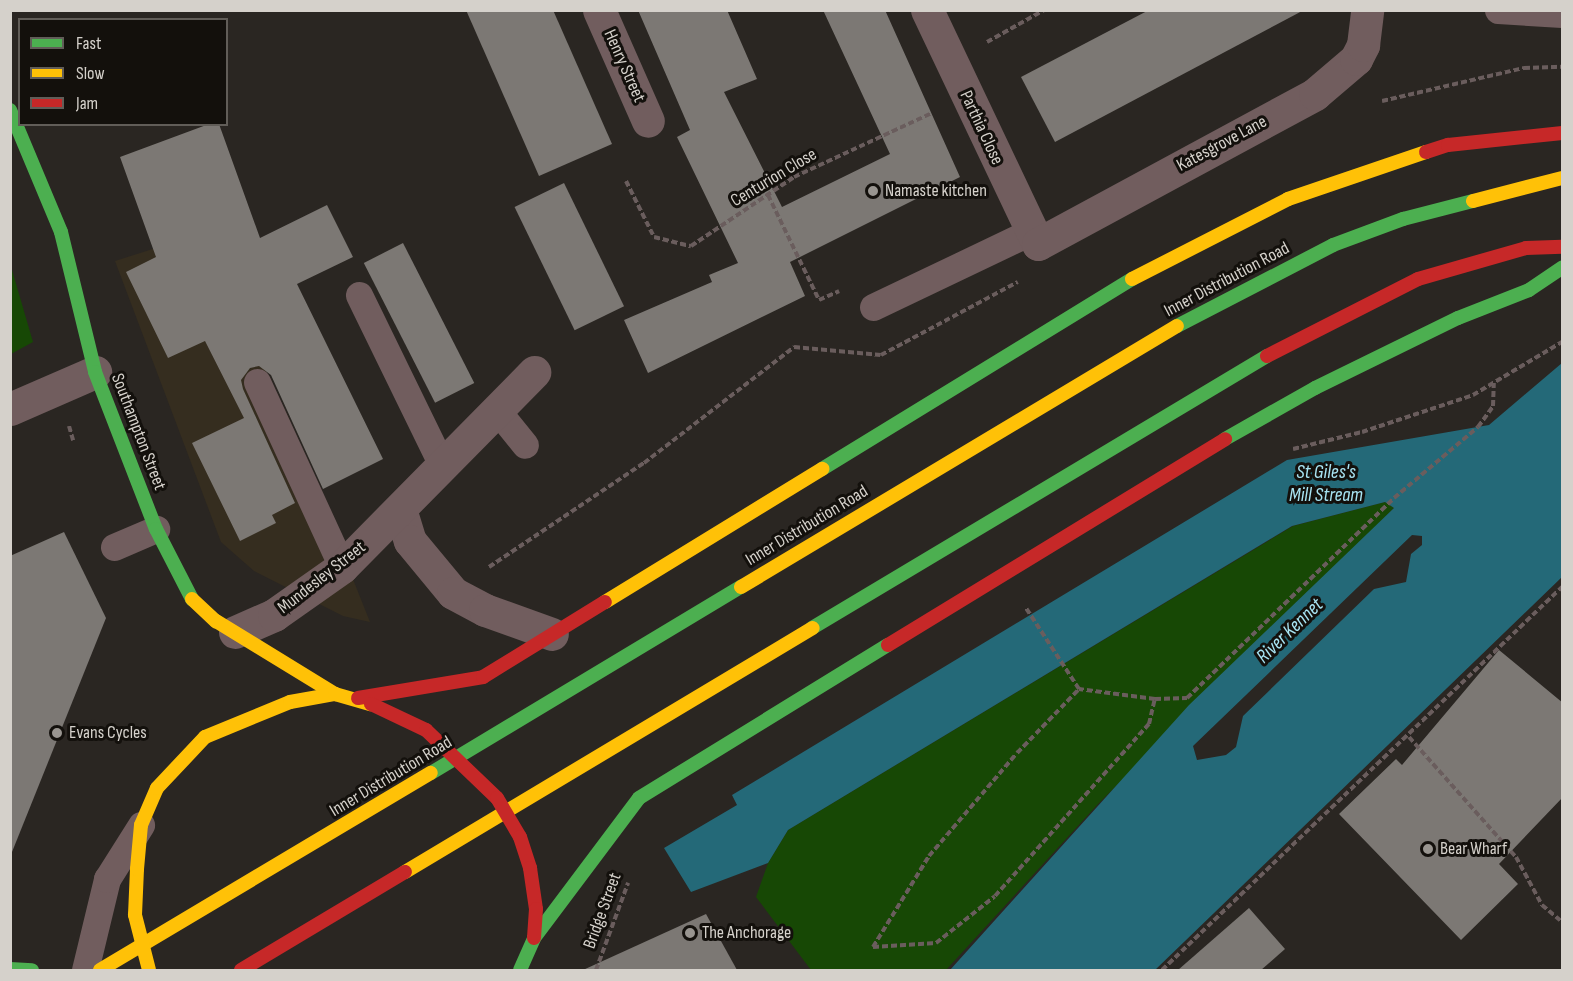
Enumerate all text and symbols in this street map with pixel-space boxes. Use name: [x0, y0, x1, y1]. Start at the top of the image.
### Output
legend: [18, 18, 228, 126]
street label: Henry Street: [598, 26, 650, 106]
text: Fast: [76, 33, 101, 54]
text: Slow: [76, 63, 105, 84]
street label: Parthia Close: [954, 88, 1008, 168]
text: Jam: [76, 93, 98, 114]
street label: Katesgrove Lane: [1173, 111, 1271, 177]
street label: Centurion Close: [727, 144, 821, 212]
place label: Namaste kitchen: [885, 180, 987, 202]
marker: Namaste kitchen: [866, 184, 880, 198]
street label: Inner Distribution Road: [1161, 238, 1293, 322]
street label: Southampton Street: [106, 371, 170, 493]
water label: St Giles's Mill Stream: [1289, 460, 1363, 507]
street label: Inner Distribution Road: [742, 481, 872, 571]
street label: Mundesley Street: [274, 537, 370, 619]
water label: River Kennet: [1252, 593, 1328, 669]
place label: Evans Cycles: [69, 722, 147, 744]
marker: Evans Cycles: [50, 726, 64, 740]
street label: Inner Distribution Road: [326, 732, 456, 822]
place label: Bear Wharf: [1440, 838, 1507, 860]
marker: Bear Wharf: [1421, 842, 1435, 856]
street label: Bridge Street: [579, 870, 627, 952]
place label: The Anchorage: [702, 922, 791, 944]
marker: The Anchorage: [683, 926, 697, 940]

